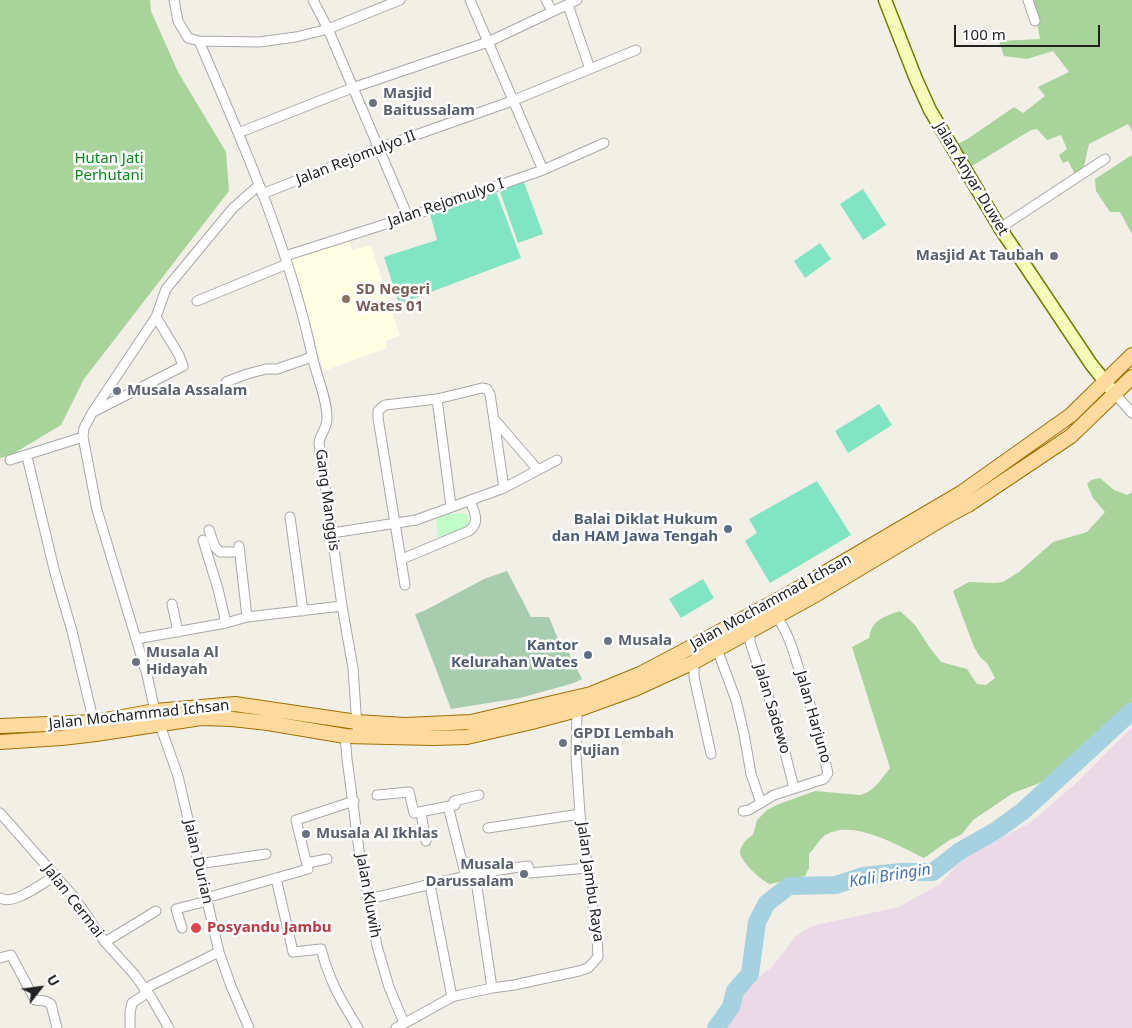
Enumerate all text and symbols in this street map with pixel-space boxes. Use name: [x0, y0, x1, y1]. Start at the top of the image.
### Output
scale bar: [957, 15, 1103, 47]
text: 100 m: [962, 24, 1006, 44]
place label: Masjid Baitussalam: [383, 85, 475, 120]
marker: Masjid Baitussalam: [367, 97, 379, 109]
street label: Jalan Anyar Duwet: [930, 119, 1012, 239]
street label: Jalan Rejomulyo II: [294, 127, 418, 189]
park label: Hutan Jati Perhutani: [74, 150, 144, 185]
street label: Jalan Rejomulyo I: [386, 175, 506, 231]
place label: Masjid At Taubah: [916, 247, 1044, 265]
marker: Masjid At Taubah: [1048, 250, 1060, 262]
place label: SD Negeri Wates 01: [356, 281, 430, 316]
marker: SD Negeri Wates 01: [340, 293, 352, 305]
place label: Musala Assalam: [127, 382, 247, 400]
marker: Musala Assalam: [111, 385, 123, 397]
street label: Gang Manggis: [311, 448, 343, 552]
place label: Balai Diklat Hukum dan HAM Jawa Tengah: [552, 511, 718, 546]
marker: Balai Diklat Hukum dan HAM Jawa Tengah: [722, 523, 734, 535]
street label: Jalan Mochammad Ichsan: [687, 550, 855, 654]
place label: Musala: [618, 632, 672, 650]
marker: Musala: [602, 635, 614, 647]
place label: Kantor Kelurahan Wates: [451, 637, 578, 672]
place label: Musala Al Hidayah: [146, 644, 219, 679]
marker: Kantor Kelurahan Wates: [582, 649, 594, 661]
marker: Musala Al Hidayah: [130, 656, 142, 668]
street label: Jalan Sadewo: [750, 662, 794, 756]
street label: Jalan Harjuno: [791, 669, 835, 765]
street label: Jalan Mochammad Ichsan: [48, 697, 230, 733]
place label: GPDI Lembah Pujian: [573, 725, 674, 760]
marker: GPDI Lembah Pujian: [557, 737, 569, 749]
street label: Jalan Durian: [180, 818, 216, 906]
street label: Jalan Jambu Raya: [573, 821, 607, 943]
place label: Musala Al Ikhlas: [316, 825, 438, 843]
marker: Musala Al Ikhlas: [300, 828, 312, 840]
street label: Jalan Kluwih: [352, 852, 384, 940]
place label: Musala Darussalam: [425, 856, 514, 891]
water label: Kali Bringin: [848, 860, 932, 892]
street label: Jalan Cermai: [39, 861, 107, 941]
marker: Musala Darussalam: [518, 868, 530, 880]
place label: Posyandu Jambu: [207, 919, 331, 937]
marker: Posyandu Jambu: [189, 921, 203, 935]
north arrow: [15, 963, 65, 1013]
text: U: [43, 971, 64, 990]

